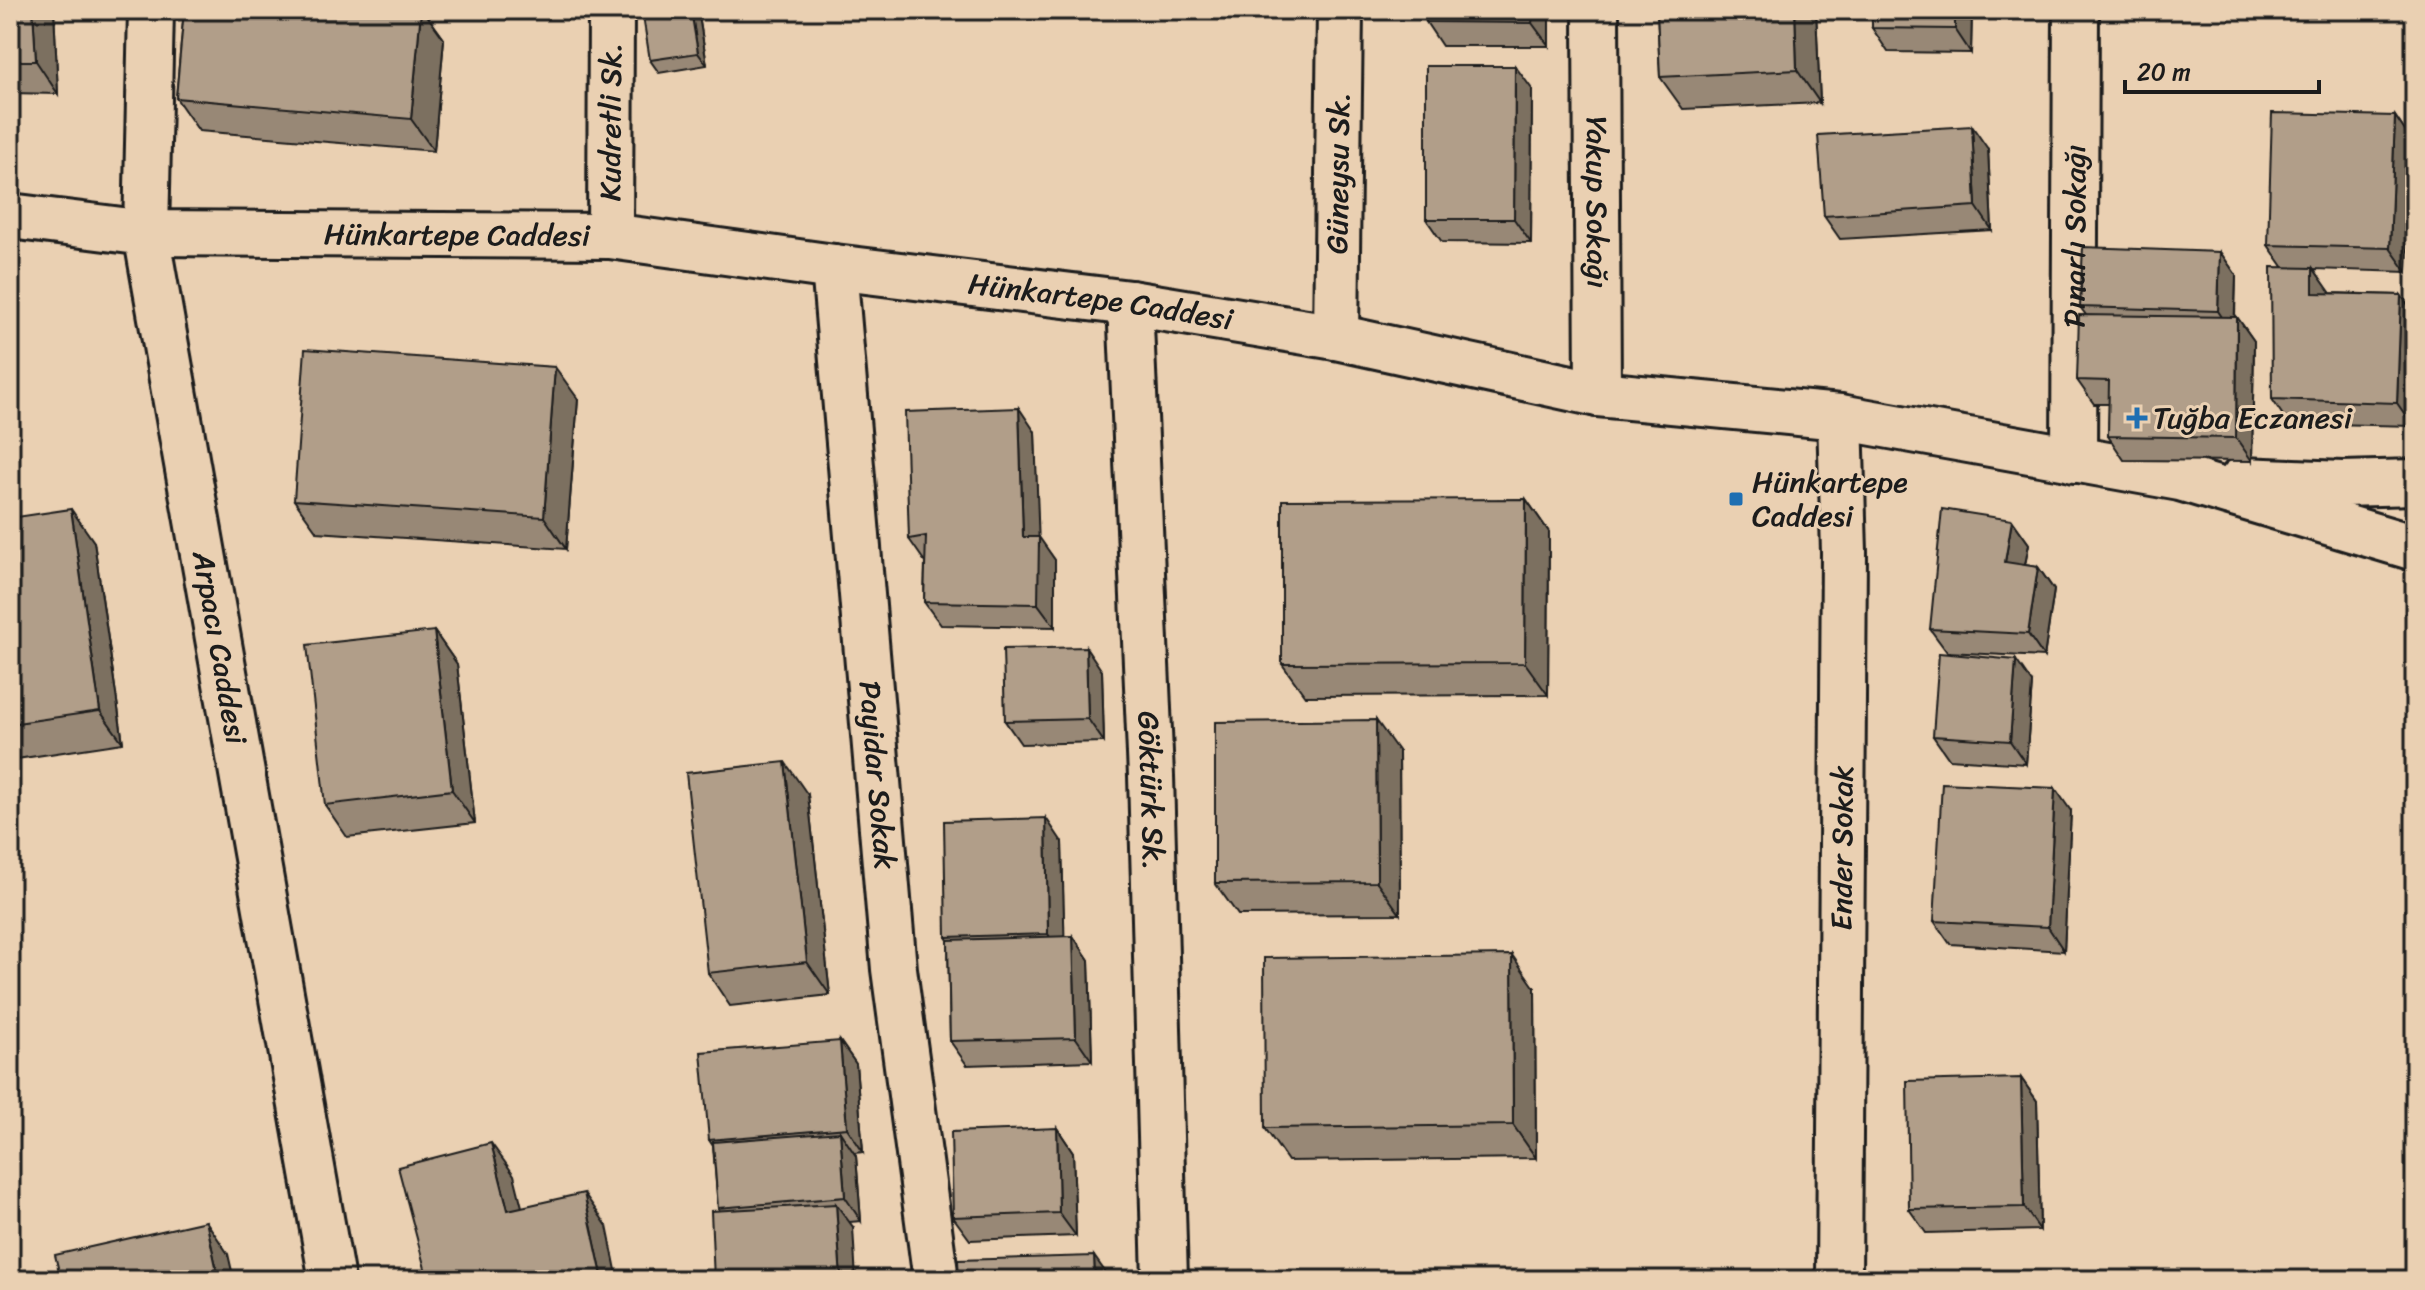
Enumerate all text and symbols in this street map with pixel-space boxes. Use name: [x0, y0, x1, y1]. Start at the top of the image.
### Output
street label: Kudretli Sk.: [583, 43, 638, 201]
scale bar: [2125, 44, 2319, 94]
text: 20 m: [2137, 51, 2191, 93]
street label: Güneysu Sk.: [1310, 92, 1366, 254]
street label: Yakup Sokağı: [1570, 116, 1624, 288]
street label: Pınarlı Sokağı: [2048, 144, 2102, 328]
street label: Hünkartepe Caddesi: [324, 207, 591, 263]
street label: Hünkartepe Caddesi: [965, 257, 1238, 347]
place label: Tuğba Eczanesi: [2153, 391, 2354, 445]
marker: Tuğba Eczanesi: [2128, 409, 2146, 427]
place label: Hünkartepe Caddesi: [1752, 455, 1908, 543]
marker: Hünkartepe Caddesi: [1727, 490, 1745, 508]
street label: Arpacı Caddesi: [176, 546, 263, 749]
street label: Payidar Sokak: [842, 679, 912, 872]
street label: Göktürk Sk.: [1121, 710, 1181, 871]
street label: Ender Sokak: [1814, 765, 1870, 931]

